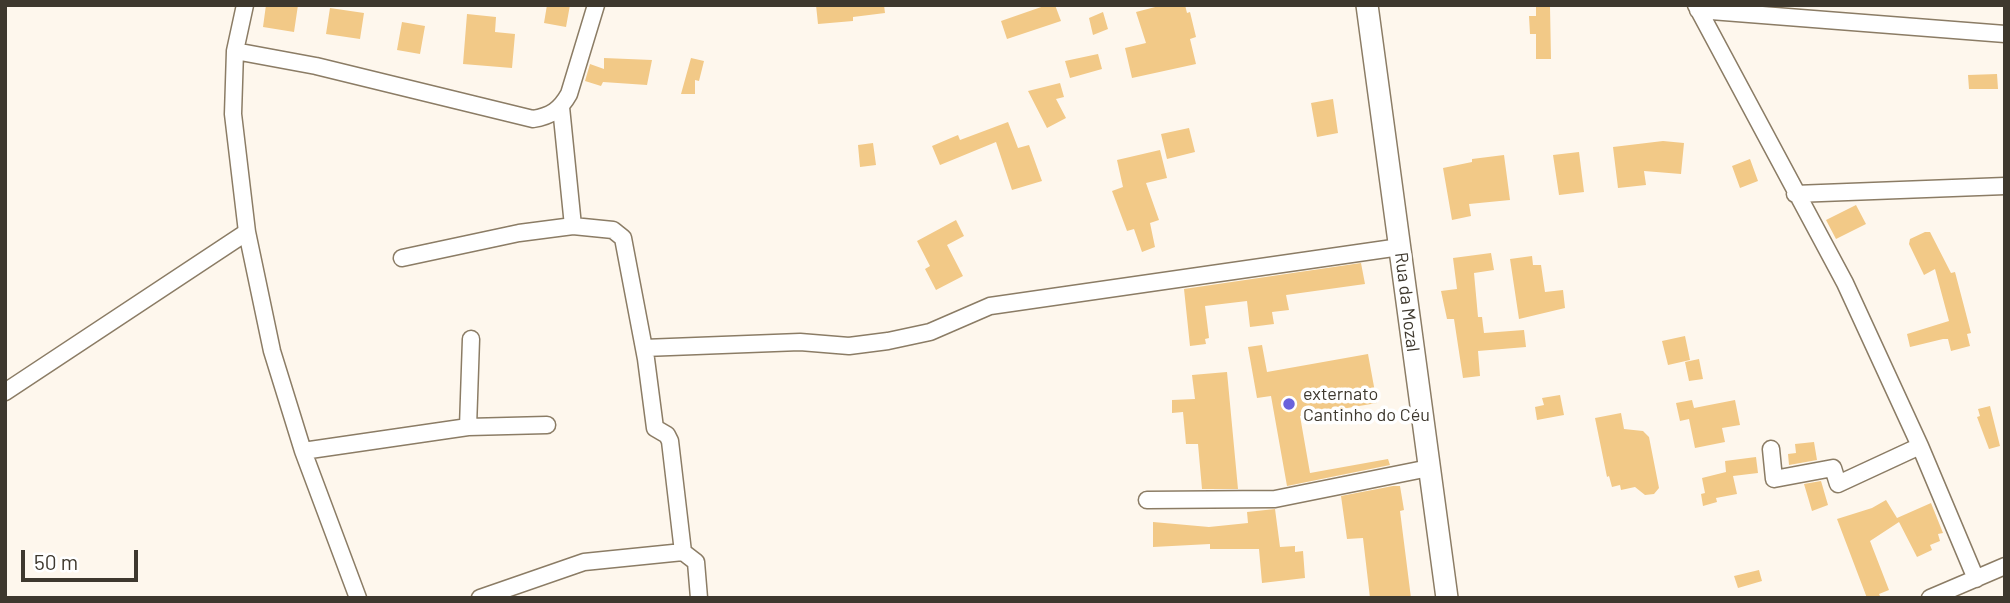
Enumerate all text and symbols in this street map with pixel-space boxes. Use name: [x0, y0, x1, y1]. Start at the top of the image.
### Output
street label: Rua da Mozal: [1390, 251, 1424, 353]
place label: externato Cantinho do Céu: [1303, 383, 1430, 426]
marker: externato Cantinho do Céu: [1281, 396, 1297, 412]
scale bar: [24, 536, 142, 580]
text: 50 m: [34, 549, 78, 574]

